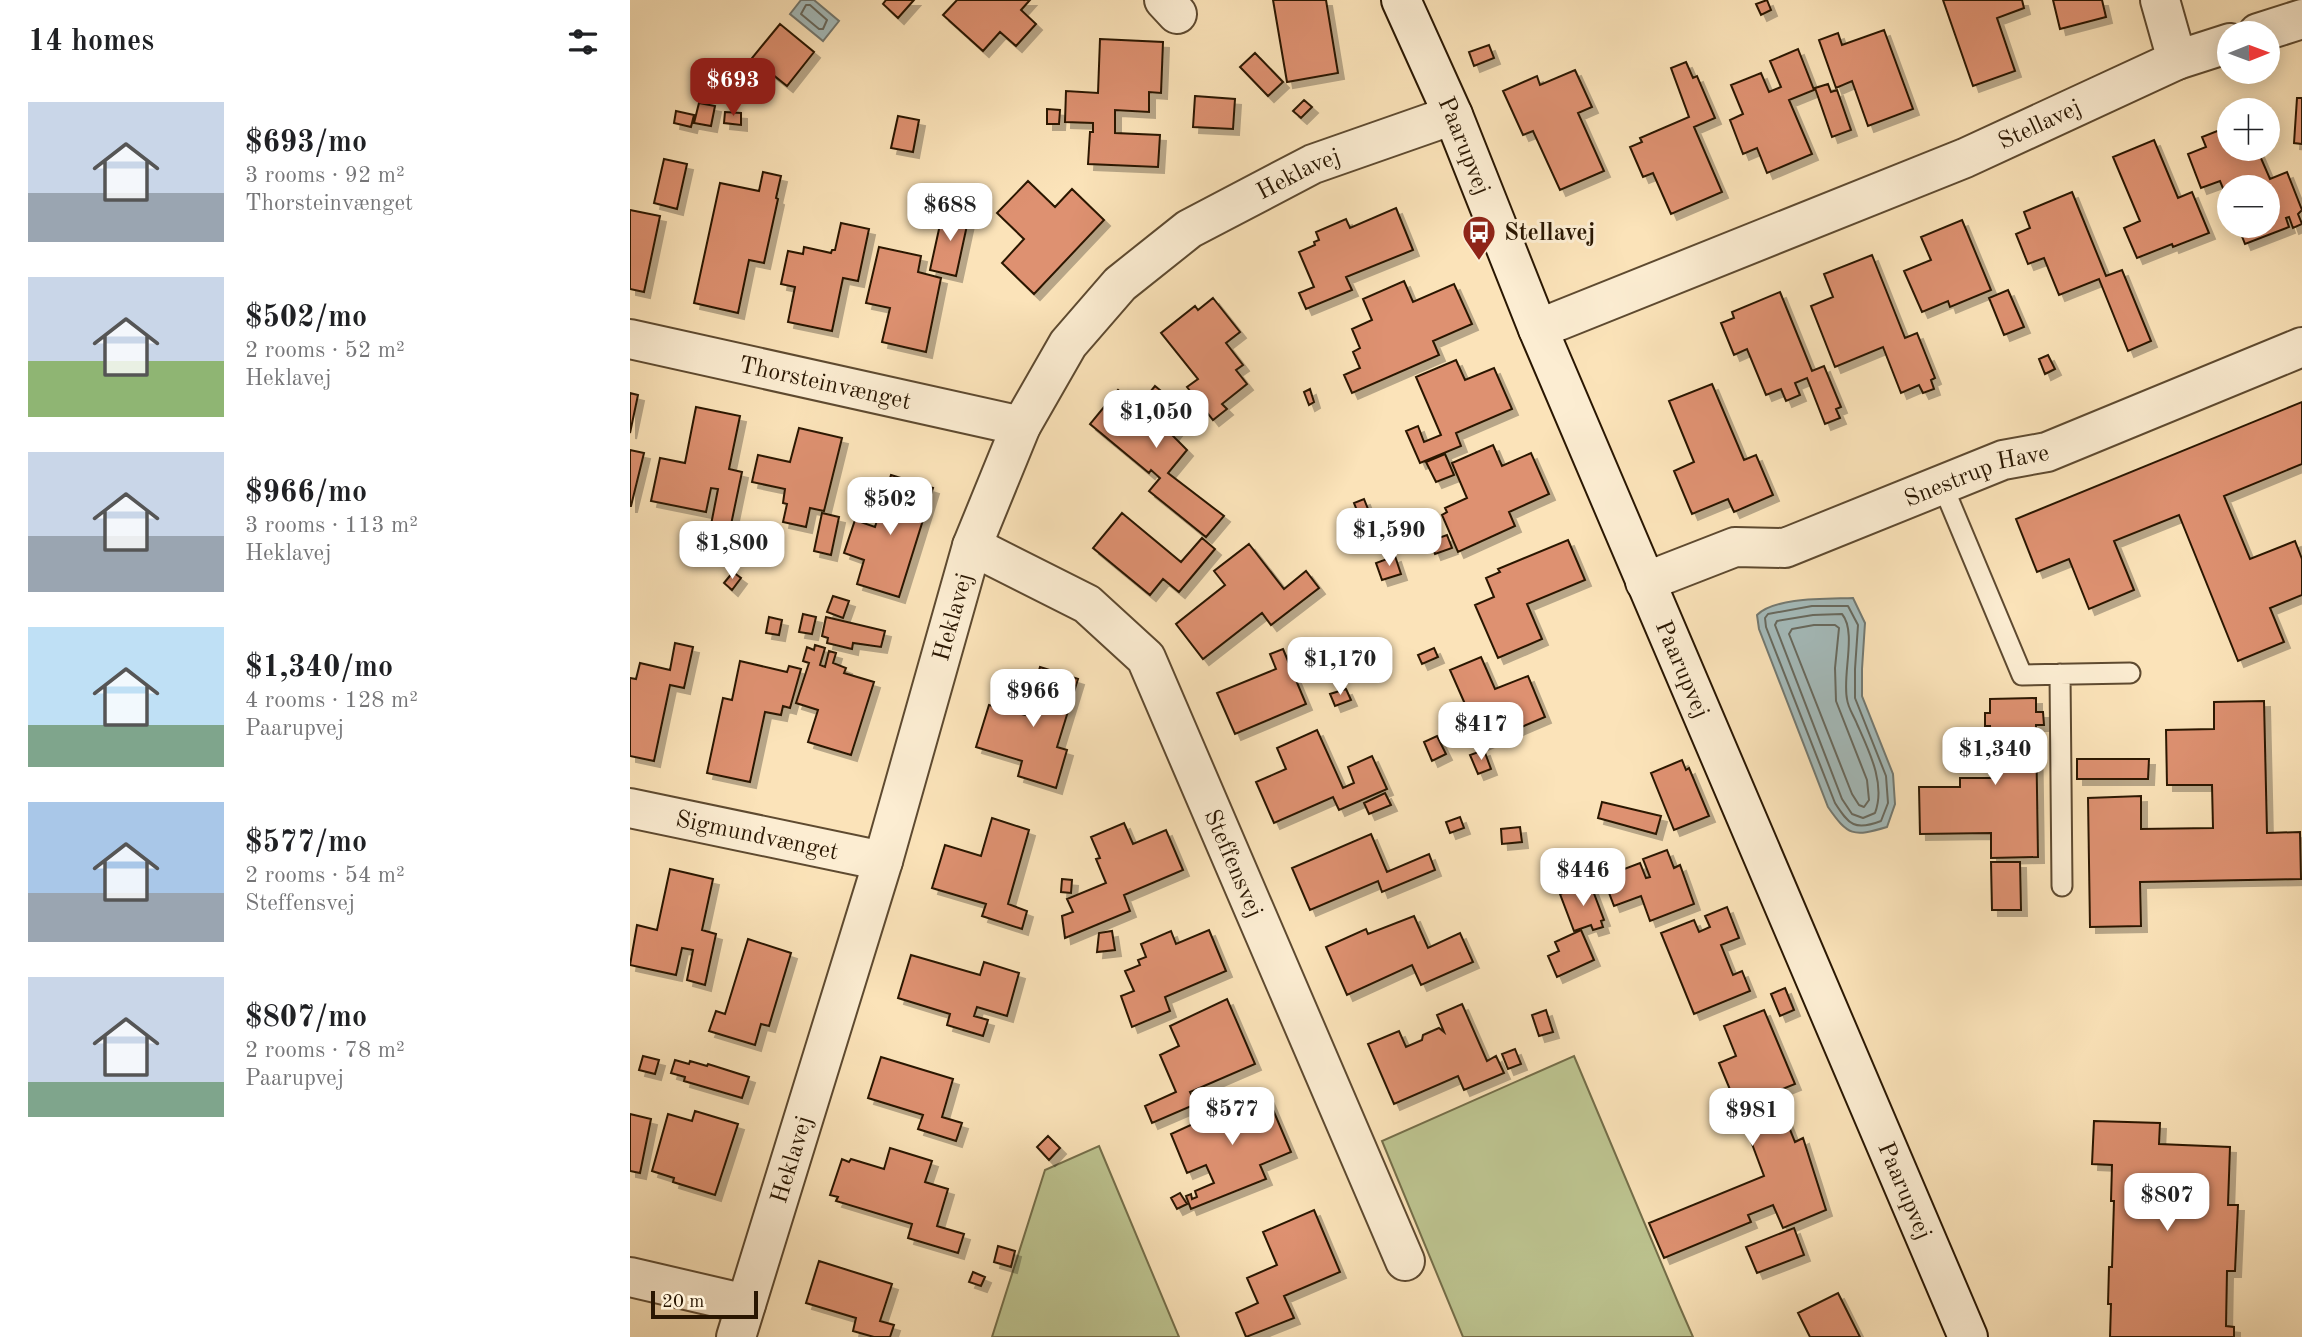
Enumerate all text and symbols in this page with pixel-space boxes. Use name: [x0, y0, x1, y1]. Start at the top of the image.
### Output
north arrow: [2217, 21, 2280, 84]
map controls: [2217, 21, 2280, 238]
icon: filters: [564, 23, 602, 61]
text: 14 homes: [28, 27, 154, 57]
pin: $693: [692, 58, 774, 118]
text: $693: [706, 69, 760, 92]
street label: Paarupvej: [1432, 94, 1493, 199]
street label: Stellavej: [1995, 96, 2086, 155]
button: +: [2217, 98, 2280, 161]
text: $693/mo: [245, 128, 367, 158]
icon: home: [84, 130, 168, 214]
street label: Heklavej: [1253, 145, 1344, 205]
text: 3 rooms · 92 m²: [245, 164, 405, 187]
button: −: [2217, 175, 2280, 238]
pin: $688: [909, 184, 991, 243]
text: Thorsteinvænget: [245, 192, 413, 215]
text: $688: [923, 194, 977, 217]
bus stop icon: Stellavej: [1460, 213, 1498, 262]
place label: Stellavej: [1504, 222, 1595, 246]
text: $502/mo: [245, 303, 367, 333]
icon: home: [84, 305, 168, 389]
text: 2 rooms · 52 m²: [245, 339, 405, 362]
street label: Thorsteinvænget: [737, 354, 913, 415]
text: Heklavej: [245, 367, 332, 390]
pin: $1,050: [1099, 391, 1213, 450]
text: $1,050: [1119, 401, 1193, 424]
street label: Snestrup Have: [1901, 442, 2051, 513]
pin: $502: [849, 477, 931, 537]
text: $966/mo: [245, 478, 367, 508]
icon: home: [84, 480, 168, 564]
text: $502: [863, 488, 917, 511]
pin: $1,590: [1332, 508, 1446, 568]
text: 3 rooms · 113 m²: [245, 514, 418, 537]
text: $1,590: [1352, 519, 1426, 542]
pin: $1,800: [675, 522, 789, 581]
text: $1,800: [695, 532, 769, 555]
text: Heklavej: [245, 542, 332, 565]
street label: Heklavej: [930, 571, 978, 664]
street label: Paarupvej: [1650, 617, 1712, 722]
pin: $1,170: [1283, 638, 1397, 697]
text: $1,170: [1303, 648, 1377, 671]
text: $1,340/mo: [245, 653, 393, 683]
icon: home: [84, 655, 168, 739]
pin: $966: [992, 670, 1074, 729]
text: $966: [1006, 680, 1060, 703]
text: 4 rooms · 128 m²: [245, 689, 418, 712]
pin: $417: [1440, 702, 1522, 762]
text: $417: [1454, 713, 1508, 736]
text: Paarupvej: [245, 717, 344, 740]
pin: $1,340: [1938, 728, 2052, 787]
text: $1,340: [1958, 738, 2032, 761]
street label: Steffensvej: [1199, 806, 1266, 921]
street label: Sigmundvænget: [673, 808, 840, 865]
text: $577/mo: [245, 828, 367, 858]
icon: home: [84, 830, 168, 914]
pin: $446: [1542, 848, 1624, 908]
text: $446: [1556, 859, 1610, 882]
text: 2 rooms · 54 m²: [245, 864, 405, 887]
text: Steffensvej: [245, 892, 355, 915]
text: $807/mo: [245, 1003, 367, 1033]
icon: home: [84, 1005, 168, 1089]
text: 2 rooms · 78 m²: [245, 1039, 405, 1062]
text: Paarupvej: [245, 1067, 344, 1090]
pin: $577: [1191, 1088, 1273, 1147]
pin: $981: [1711, 1088, 1793, 1148]
text: $577: [1205, 1098, 1259, 1121]
text: $981: [1725, 1099, 1779, 1122]
street label: Heklavej: [768, 1113, 818, 1207]
street label: Paarupvej: [1872, 1139, 1935, 1243]
pin: $807: [2126, 1174, 2208, 1233]
text: $807: [2140, 1184, 2194, 1207]
scale bar: [651, 1288, 758, 1320]
text: 20 m: [662, 1293, 704, 1312]

